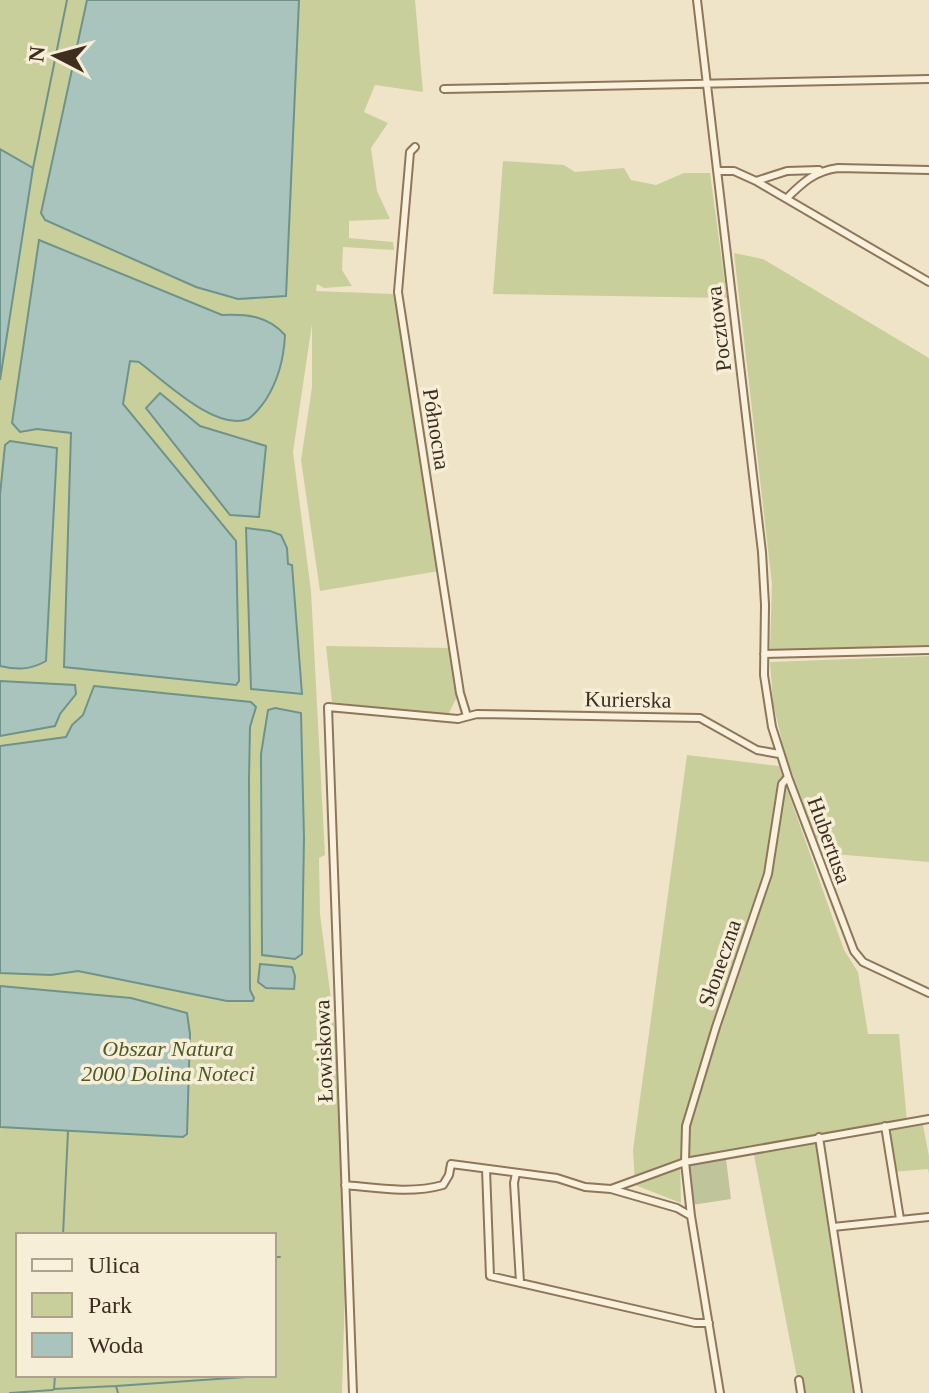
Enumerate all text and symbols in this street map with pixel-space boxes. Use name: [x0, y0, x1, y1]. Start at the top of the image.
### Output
north arrow: [16, 16, 96, 96]
text: N: [23, 45, 50, 63]
street label: Pocztowa: [701, 285, 736, 373]
street label: Północna: [418, 387, 455, 472]
street label: Kurierska: [584, 686, 672, 713]
street label: Hubertusa: [802, 793, 857, 887]
street label: Słoneczna: [693, 916, 746, 1010]
street label: Łowiskowa: [309, 999, 338, 1103]
park label: Obszar Natura 2000 Dolina Noteci: [81, 1036, 255, 1086]
legend: [16, 1233, 276, 1377]
text: Ulica: [88, 1252, 140, 1278]
text: Park: [88, 1292, 132, 1318]
text: Woda: [88, 1332, 144, 1358]

